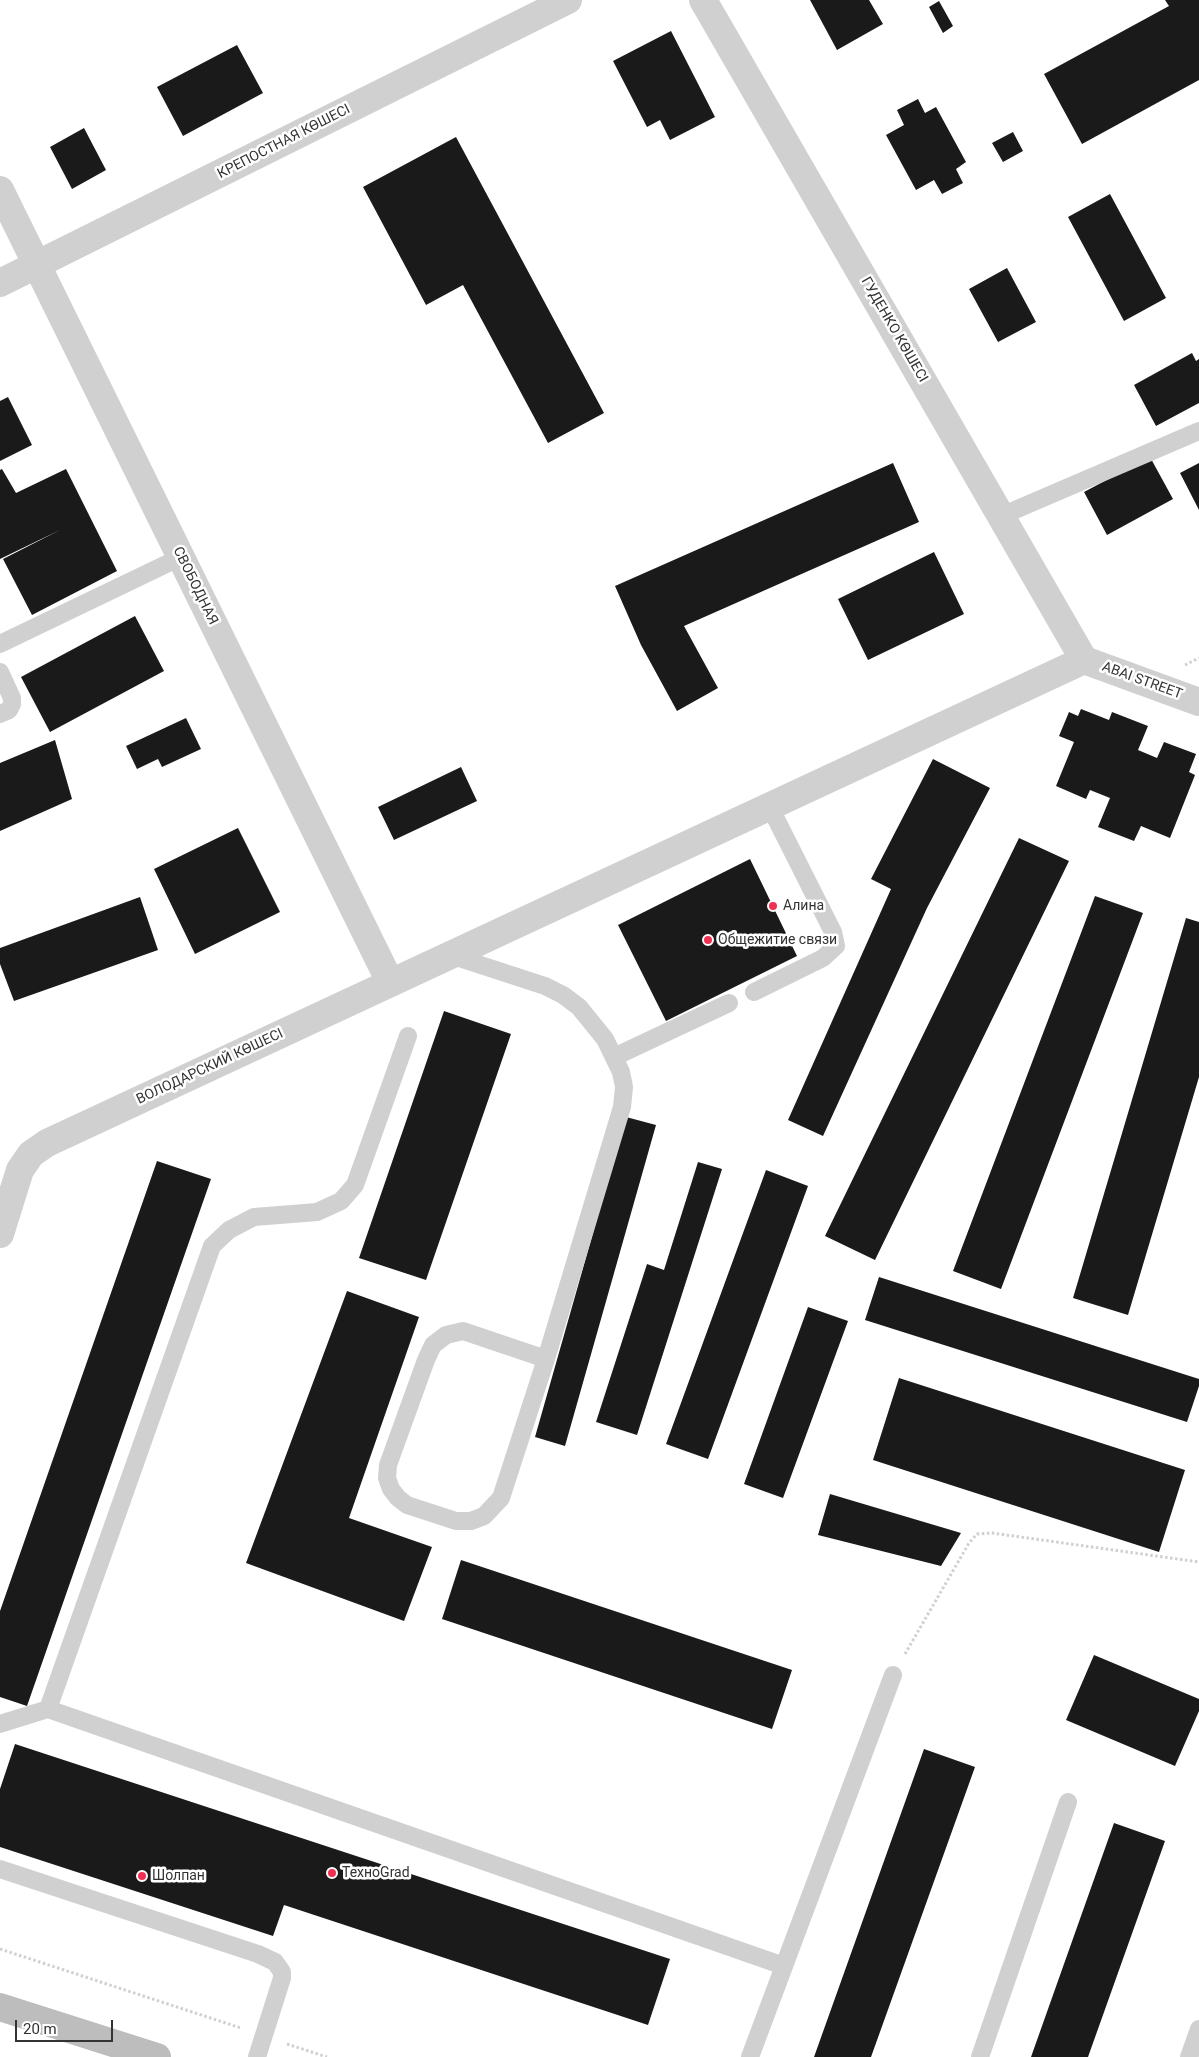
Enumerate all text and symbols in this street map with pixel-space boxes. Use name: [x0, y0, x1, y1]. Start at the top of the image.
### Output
street label: КРЕПОСТНАЯ КӨШЕСІ: [215, 101, 353, 183]
street label: ГУДЕНКО КӨШЕСІ: [857, 274, 931, 386]
street label: СВОБОДНАЯ: [169, 544, 221, 628]
street label: ABAI STREET: [1100, 659, 1184, 703]
place label: Алина: [783, 898, 824, 914]
marker: Алина: [767, 900, 779, 912]
place label: Общежитие связи: [718, 932, 837, 948]
marker: Общежитие связи: [702, 934, 714, 946]
street label: ВОЛОДАРСКИЙ КӨШЕСІ: [134, 1026, 286, 1108]
place label: ТехноGrad: [342, 1865, 410, 1881]
marker: ТехноGrad: [326, 1867, 338, 1879]
place label: Шолпан: [152, 1868, 205, 1884]
marker: Шолпан: [136, 1870, 148, 1882]
scale bar: [18, 2010, 115, 2042]
text: 20 m: [23, 2020, 57, 2038]

